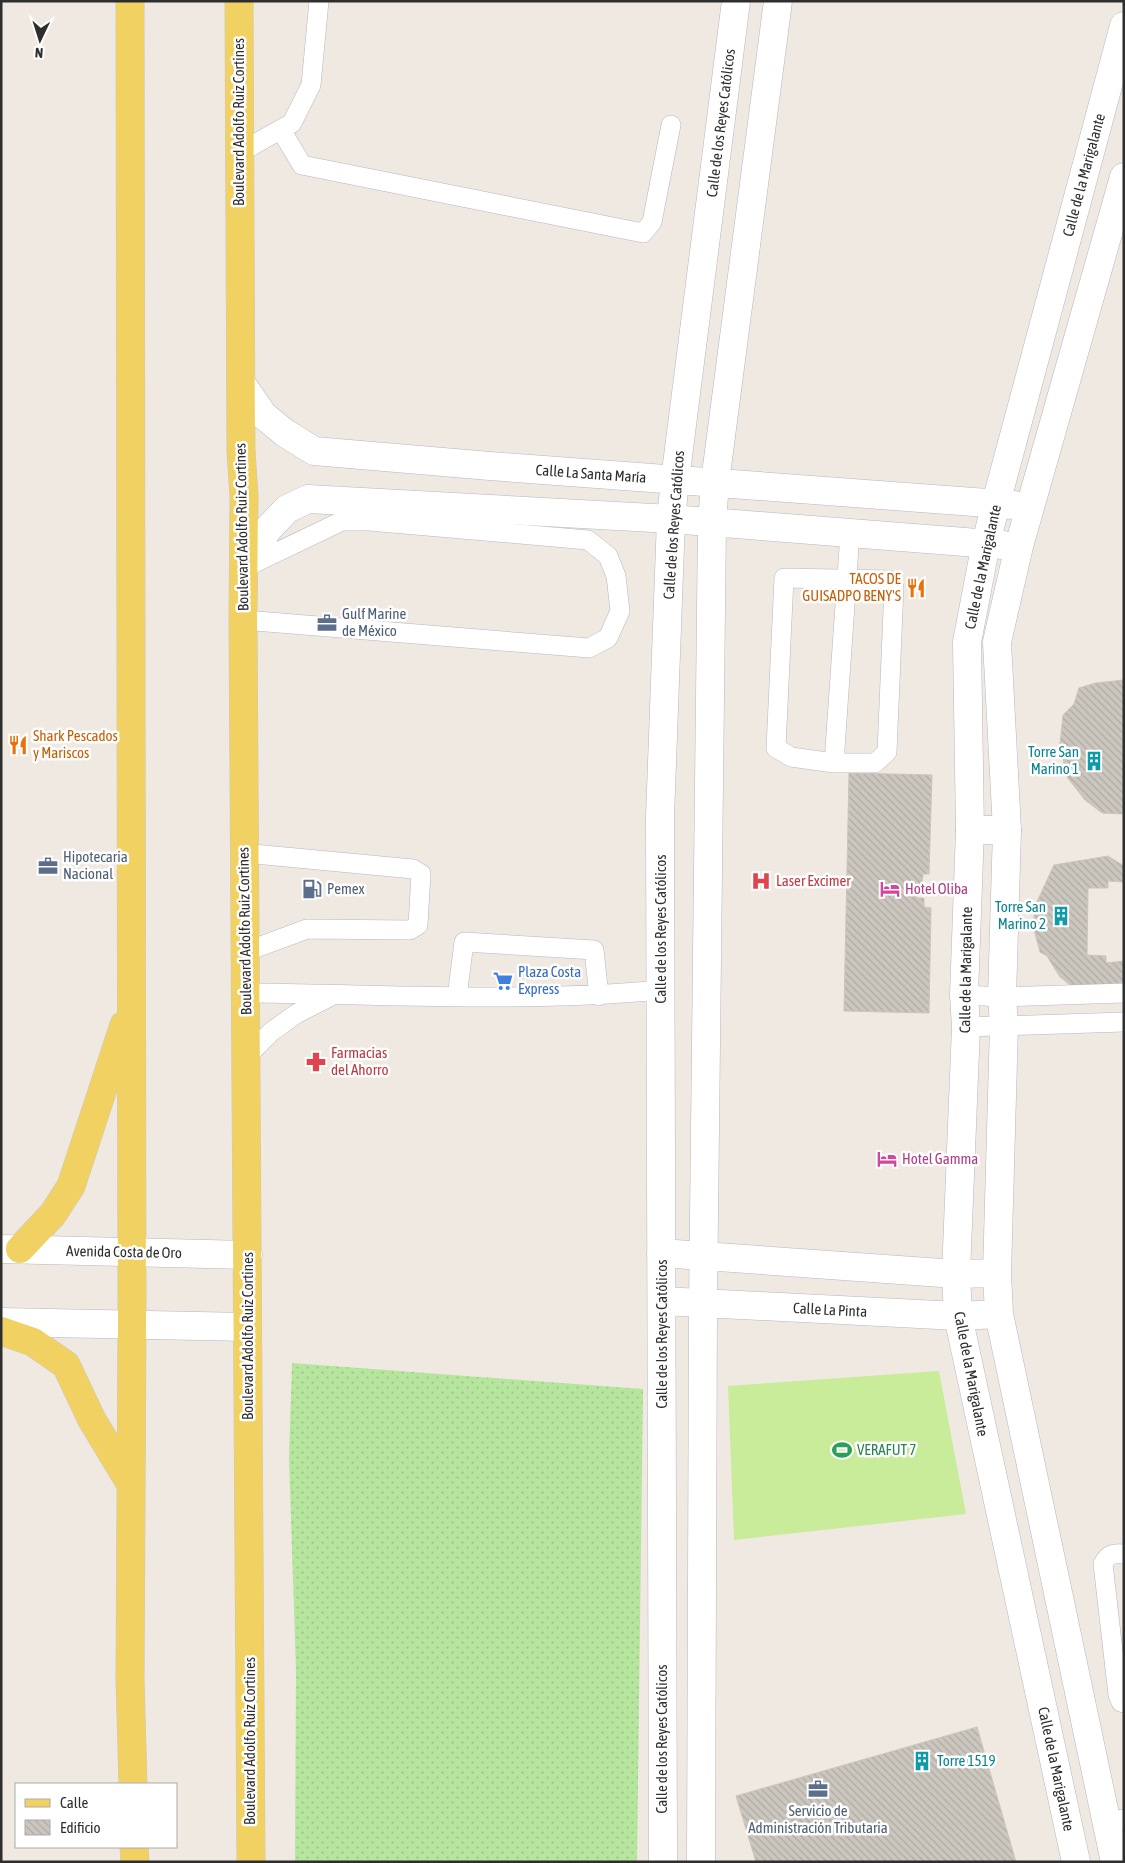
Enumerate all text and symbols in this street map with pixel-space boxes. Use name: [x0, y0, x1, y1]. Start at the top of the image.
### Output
north arrow: [15, 15, 65, 65]
street label: Boulevard Adolfo Ruiz Cortines: [230, 38, 247, 206]
text: N: [34, 45, 44, 61]
street label: Calle de los Reyes Católicos: [703, 48, 738, 198]
street label: Calle de la Marigalante: [1059, 111, 1108, 238]
street label: Boulevard Adolfo Ruiz Cortines: [232, 443, 251, 611]
street label: Calle de los Reyes Católicos: [660, 450, 687, 600]
street label: Calle La Santa María: [535, 461, 647, 486]
street label: Calle de la Marigalante: [961, 503, 1004, 631]
place label: TACOS DE GUISADPO BENY'S: [802, 570, 902, 604]
restaurant icon: TACOS DE GUISADPO BENY'S: [905, 577, 927, 599]
place label: Gulf Marine de México: [342, 605, 407, 639]
office icon: Gulf Marine de México: [316, 612, 338, 634]
place label: Shark Pescados y Mariscos: [33, 727, 118, 761]
restaurant icon: Shark Pescados y Mariscos: [7, 734, 29, 756]
place label: Torre San Marino 1: [1028, 743, 1079, 777]
building icon: Torre San Marino 1: [1083, 750, 1105, 772]
street label: Boulevard Adolfo Ruiz Cortines: [235, 847, 254, 1015]
place label: Hipotecaria Nacional: [63, 848, 128, 882]
street label: Calle de los Reyes Católicos: [652, 854, 669, 1004]
office icon: Hipotecaria Nacional: [37, 855, 59, 877]
hospital icon: Laser Excimer: [750, 870, 772, 892]
place label: Laser Excimer: [776, 872, 851, 889]
fuel station icon: Pemex: [301, 878, 323, 900]
hotel icon: Hotel Oliba: [879, 878, 901, 900]
place label: Pemex: [327, 880, 365, 897]
place label: Hotel Oliba: [905, 880, 968, 897]
place label: Torre San Marino 2: [995, 898, 1046, 932]
building icon: Torre San Marino 2: [1050, 905, 1072, 927]
street label: Calle de la Marigalante: [956, 906, 975, 1033]
place label: Plaza Costa Express: [518, 963, 581, 997]
supermarket icon: Plaza Costa Express: [492, 970, 514, 992]
place label: Farmacias del Ahorro: [331, 1044, 389, 1078]
pharmacy icon: Farmacias del Ahorro: [305, 1051, 327, 1073]
hotel icon: Hotel Gamma: [876, 1148, 898, 1170]
place label: Hotel Gamma: [902, 1150, 978, 1167]
street label: Avenida Costa de Oro: [66, 1242, 182, 1261]
street label: Boulevard Adolfo Ruiz Cortines: [239, 1252, 256, 1420]
street label: Calle de los Reyes Católicos: [653, 1259, 670, 1409]
street label: Calle La Pinta: [792, 1299, 868, 1320]
street label: Calle de la Marigalante: [951, 1310, 992, 1438]
sports icon: VERAFUT 7: [831, 1439, 853, 1461]
place label: VERAFUT 7: [857, 1441, 916, 1458]
street label: Boulevard Adolfo Ruiz Cortines: [241, 1657, 258, 1825]
street label: Calle de los Reyes Católicos: [653, 1664, 670, 1814]
street label: Calle de la Marigalante: [1035, 1705, 1078, 1833]
building icon: Torre 1519: [911, 1750, 933, 1772]
place label: Torre 1519: [937, 1752, 996, 1769]
office icon: Servicio de Administración Tributaria: [807, 1778, 829, 1800]
legend: [15, 1783, 178, 1848]
text: Calle: [60, 1794, 89, 1811]
place label: Servicio de Administración Tributaria: [748, 1802, 888, 1836]
text: Edificio: [60, 1819, 101, 1836]

